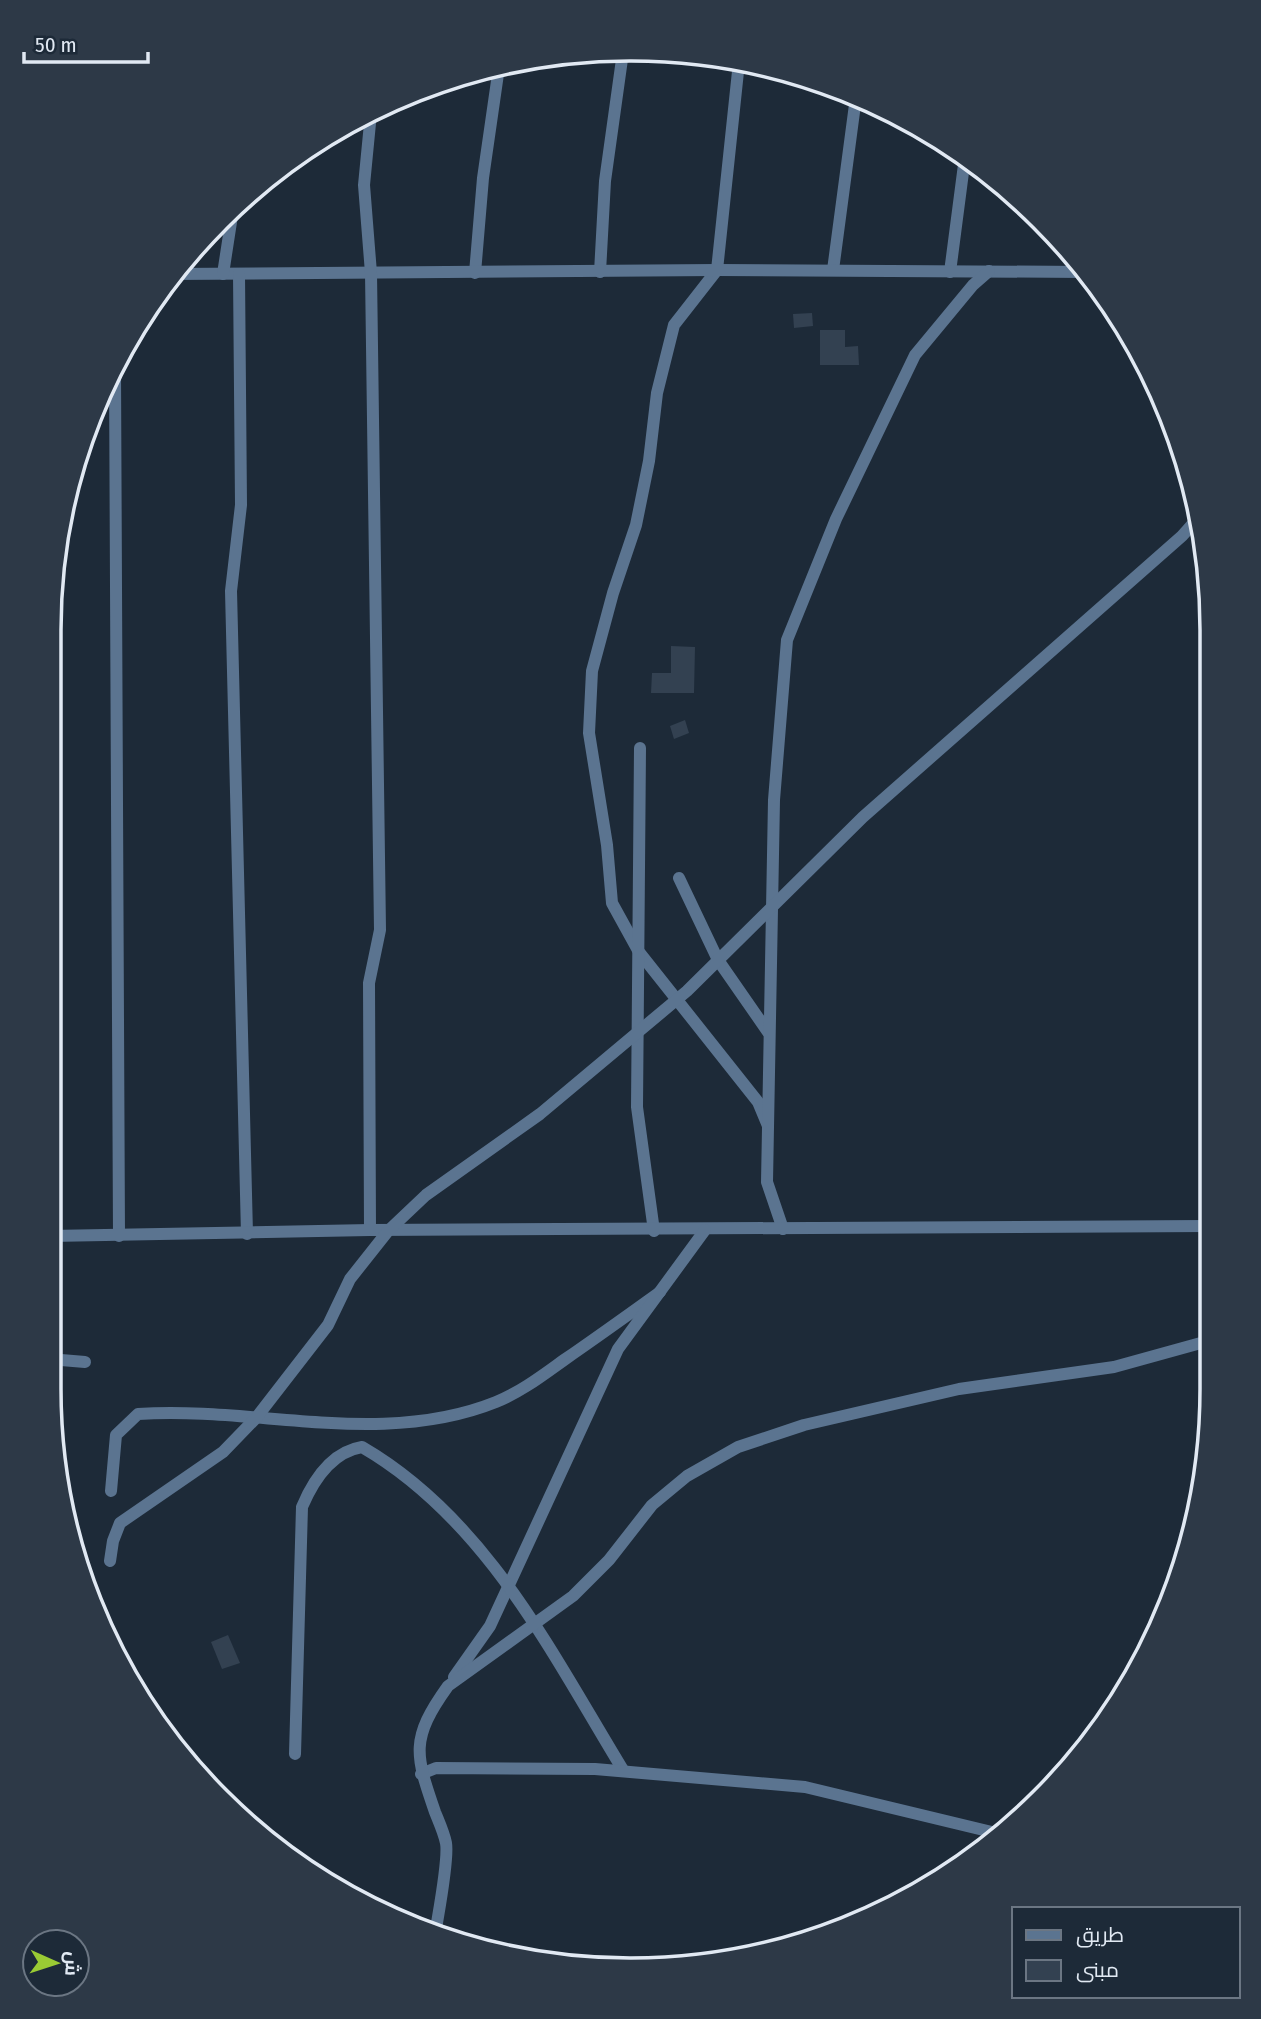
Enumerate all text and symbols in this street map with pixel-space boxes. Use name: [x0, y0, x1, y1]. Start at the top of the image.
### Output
scale bar: [24, 21, 149, 65]
text: 50 m: [35, 32, 77, 58]
legend: [1012, 1907, 1240, 1998]
text: طريق: [1076, 1922, 1124, 1948]
north arrow: [21, 1928, 91, 1998]
text: ش: [60, 1951, 85, 1977]
text: مبنى: [1076, 1957, 1119, 1983]

